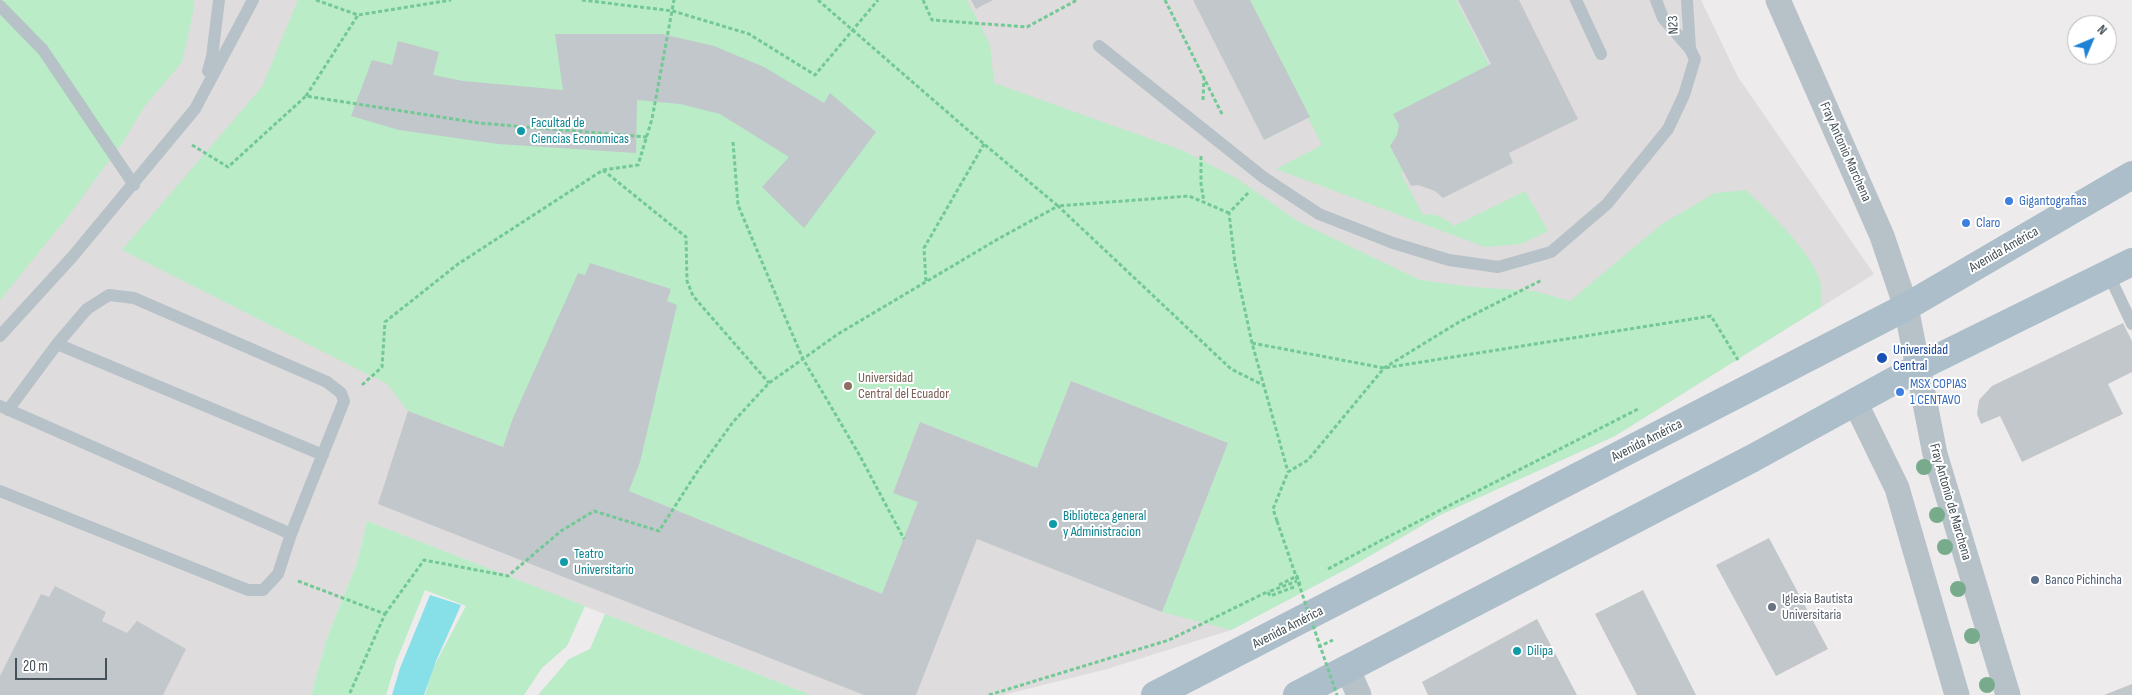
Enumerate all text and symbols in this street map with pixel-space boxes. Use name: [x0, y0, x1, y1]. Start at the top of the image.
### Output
street label: N23: [1665, 15, 1683, 35]
north arrow: [2067, 15, 2117, 65]
text: N: [2094, 21, 2111, 38]
street label: Fray Antonio Marchena: [1816, 100, 1874, 204]
place label: Facultad de Ciencias Economicas: [531, 115, 629, 148]
marker: Facultad de Ciencias Economicas: [515, 125, 527, 137]
place label: Gigantografias: [2019, 193, 2087, 209]
marker: Gigantografias: [2003, 195, 2015, 207]
place label: Claro: [1976, 215, 2000, 231]
marker: Claro: [1960, 217, 1972, 229]
street label: Avenida América: [1966, 223, 2042, 277]
place label: Universidad Central: [1893, 342, 1948, 374]
marker: Universidad Central: [1875, 351, 1889, 365]
place label: Universidad Central del Ecuador: [858, 370, 949, 402]
place label: MSX COPIAS 1 CENTAVO: [1910, 376, 1967, 408]
marker: Universidad Central del Ecuador: [842, 380, 854, 392]
marker: MSX COPIAS 1 CENTAVO: [1894, 386, 1906, 398]
street label: Avenida América: [1609, 416, 1685, 466]
street label: Fray Antonio de Marchena: [1925, 442, 1975, 562]
place label: Biblioteca general y Administracion: [1063, 508, 1146, 540]
marker: Biblioteca general y Administracion: [1047, 518, 1059, 530]
place label: Teatro Universitario: [574, 546, 634, 578]
marker: Teatro Universitario: [558, 556, 570, 568]
place label: Banco Pichincha: [2045, 572, 2122, 588]
marker: Banco Pichincha: [2029, 574, 2041, 586]
place label: Iglesia Bautista Universitaria: [1782, 591, 1853, 624]
marker: Iglesia Bautista Universitaria: [1766, 601, 1778, 613]
street label: Avenida América: [1250, 603, 1326, 653]
place label: Dilipa: [1527, 643, 1553, 659]
marker: Dilipa: [1511, 645, 1523, 657]
scale bar: [18, 648, 110, 680]
text: 20 m: [23, 657, 48, 676]

